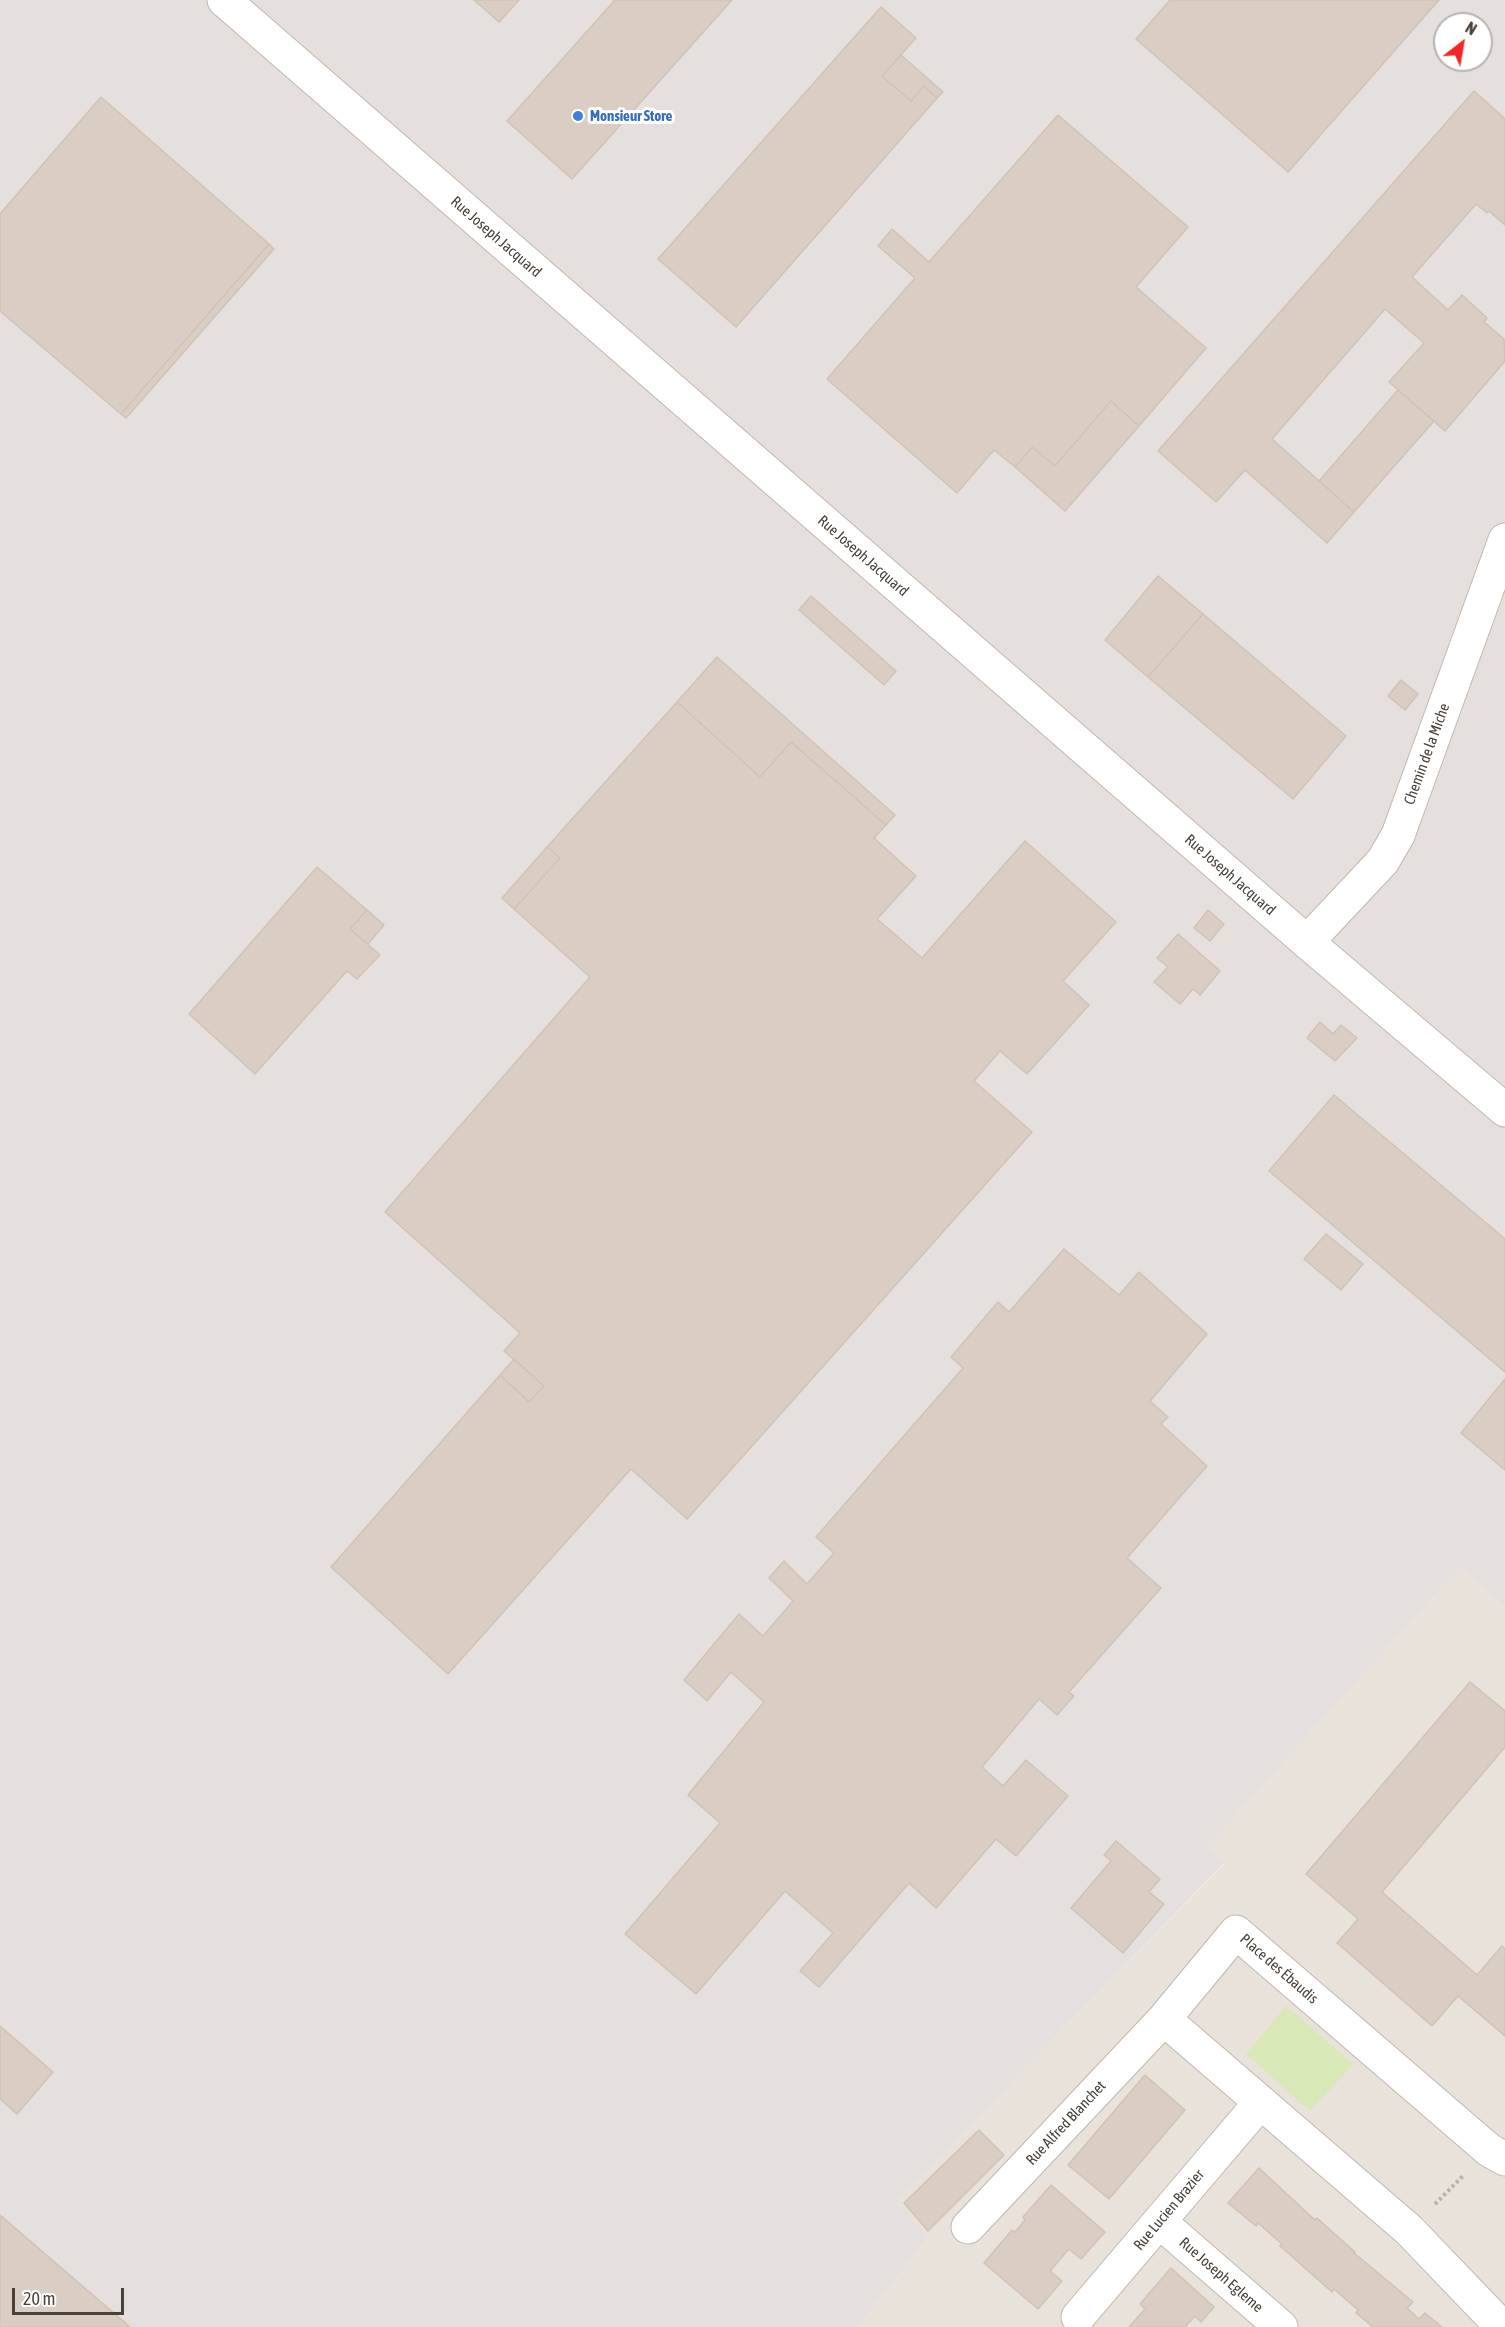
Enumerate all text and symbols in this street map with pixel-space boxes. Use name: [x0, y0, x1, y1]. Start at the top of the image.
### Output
north arrow: [1433, 12, 1493, 72]
text: N: [1463, 18, 1480, 38]
place label: Monsieur Store: [590, 107, 672, 125]
marker: Monsieur Store: [571, 109, 585, 123]
street label: Rue Joseph Jacquard: [447, 193, 545, 281]
street label: Rue Joseph Jacquard: [814, 512, 912, 600]
street label: Chemin de la Miche: [1400, 701, 1454, 807]
street label: Rue Joseph Jacquard: [1181, 831, 1279, 919]
street label: Place des Ébaudis: [1236, 1930, 1322, 2008]
street label: Rue Alfred Blanchet: [1022, 2077, 1110, 2169]
street label: Rue Lucien Brazier: [1130, 2166, 1208, 2254]
street label: Rue Joseph Egleme: [1175, 2234, 1267, 2316]
scale bar: [15, 2276, 128, 2314]
text: 20 m: [23, 2288, 55, 2309]

